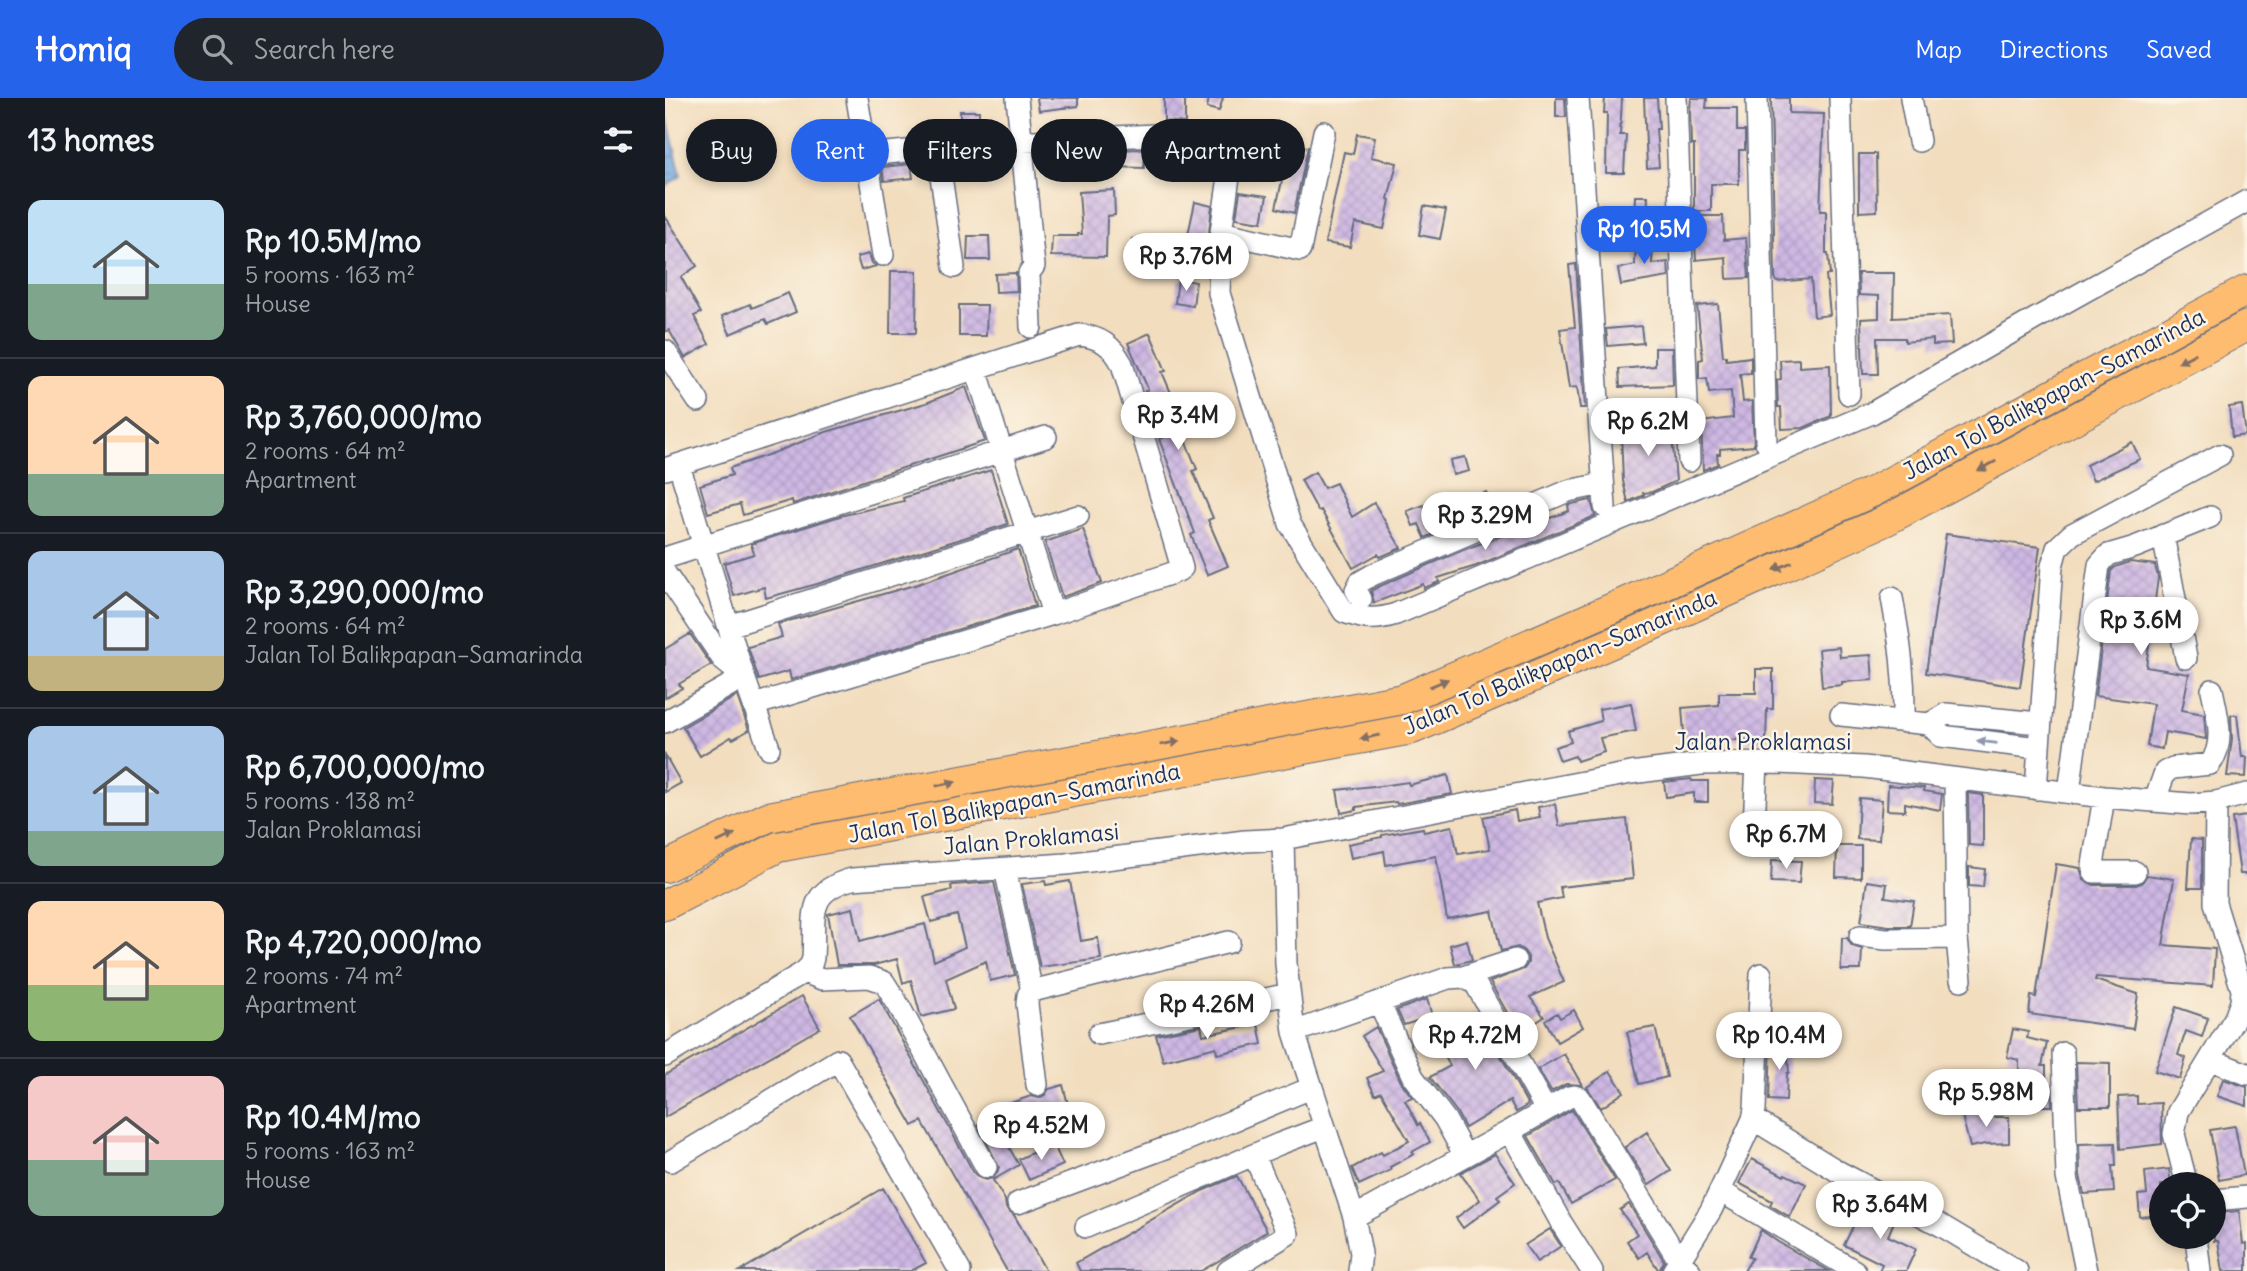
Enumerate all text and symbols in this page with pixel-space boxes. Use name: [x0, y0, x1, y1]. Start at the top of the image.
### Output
search box: [174, 18, 664, 81]
text: Homiq: [35, 28, 132, 70]
icon: search: [198, 30, 236, 68]
text: Search here: [254, 33, 395, 66]
text: Map: [1915, 34, 1962, 64]
text: Directions: [2000, 34, 2108, 64]
text: Saved: [2146, 34, 2212, 64]
chip: Buy: [686, 119, 777, 182]
chip: Rent: [791, 119, 889, 182]
chip: Filters: [903, 119, 1017, 182]
chip: New: [1031, 119, 1127, 182]
chip: Apartment: [1141, 119, 1305, 182]
text: 13 homes: [28, 121, 154, 159]
icon: filters: [599, 121, 637, 159]
pin: Rp 10.5M: [1572, 206, 1716, 266]
text: Rp 10.5M: [1597, 214, 1691, 243]
text: Rp 10.5M/mo: [245, 222, 421, 260]
icon: home: [84, 228, 168, 312]
pin: Rp 3.76M: [1114, 234, 1258, 293]
text: Rp 3.76M: [1139, 241, 1233, 270]
text: 5 rooms · 163 m²: [245, 260, 415, 289]
text: House: [245, 289, 311, 318]
street label: Jalan Tol Balikpapan–Samarinda: [1898, 301, 2210, 486]
one-way arrow: [2177, 352, 2197, 364]
pin: Rp 3.4M: [1113, 392, 1243, 452]
text: Rp 3,760,000/mo: [245, 398, 482, 436]
pin: Rp 6.2M: [1583, 398, 1713, 458]
text: Rp 3.4M: [1137, 400, 1219, 429]
icon: home: [84, 404, 168, 488]
text: Rp 6.2M: [1607, 406, 1689, 435]
text: 2 rooms · 64 m²: [245, 436, 406, 465]
one-way arrow: [1977, 460, 1996, 472]
text: Apartment: [245, 465, 357, 494]
pin: Rp 3.29M: [1413, 492, 1557, 552]
text: Rp 3.29M: [1437, 500, 1533, 529]
one-way arrow: [1773, 560, 1793, 572]
text: Rp 3,290,000/mo: [245, 573, 484, 611]
icon: home: [84, 579, 168, 663]
street label: Jalan Tol Balikpapan–Samarinda: [1399, 582, 1721, 741]
pin: Rp 3.6M: [2076, 598, 2206, 657]
text: Rp 3.6M: [2100, 605, 2182, 634]
text: 2 rooms · 64 m²: [245, 611, 406, 640]
text: Jalan Tol Balikpapan–Samarinda: [245, 640, 583, 669]
one-way arrow: [1429, 677, 1449, 689]
street label: Jalan Proklamasi: [1675, 727, 1851, 756]
one-way arrow: [1358, 732, 1380, 743]
one-way arrow: [1159, 737, 1181, 748]
one-way arrow: [1976, 737, 1998, 748]
text: Rp 6,700,000/mo: [245, 748, 485, 786]
icon: home: [84, 754, 168, 838]
street label: Jalan Tol Balikpapan–Samarinda: [845, 756, 1183, 849]
one-way arrow: [935, 778, 957, 789]
text: 5 rooms · 138 m²: [245, 786, 415, 815]
pin: Rp 6.7M: [1721, 812, 1851, 871]
text: Jalan Proklamasi: [245, 815, 422, 844]
street label: Jalan Proklamasi: [942, 816, 1120, 861]
text: Rp 6.7M: [1745, 819, 1827, 848]
one-way arrow: [716, 832, 736, 843]
text: Rp 4,720,000/mo: [245, 923, 482, 961]
icon: home: [84, 929, 168, 1013]
text: 2 rooms · 74 m²: [245, 961, 403, 990]
pin: Rp 4.26M: [1135, 982, 1279, 1041]
text: Rp 4.26M: [1159, 989, 1255, 1018]
text: Apartment: [245, 990, 357, 1019]
pin: Rp 4.72M: [1403, 1012, 1547, 1072]
pin: Rp 10.4M: [1707, 1012, 1851, 1072]
text: Rp 4.72M: [1428, 1020, 1522, 1049]
text: Rp 10.4M: [1732, 1020, 1826, 1049]
pin: Rp 5.98M: [1914, 1070, 2058, 1129]
text: Rp 5.98M: [1938, 1077, 2034, 1106]
text: Rp 10.4M/mo: [245, 1098, 421, 1136]
pin: Rp 4.52M: [969, 1102, 1113, 1162]
icon: home: [84, 1104, 168, 1188]
text: Rp 4.52M: [993, 1110, 1089, 1139]
text: 5 rooms · 163 m²: [245, 1136, 415, 1165]
text: House: [245, 1165, 311, 1194]
map controls: [2149, 1172, 2226, 1249]
button: locate: [2149, 1172, 2226, 1249]
pin: Rp 3.64M: [1808, 1182, 1952, 1241]
text: Rp 3.64M: [1832, 1189, 1928, 1218]

